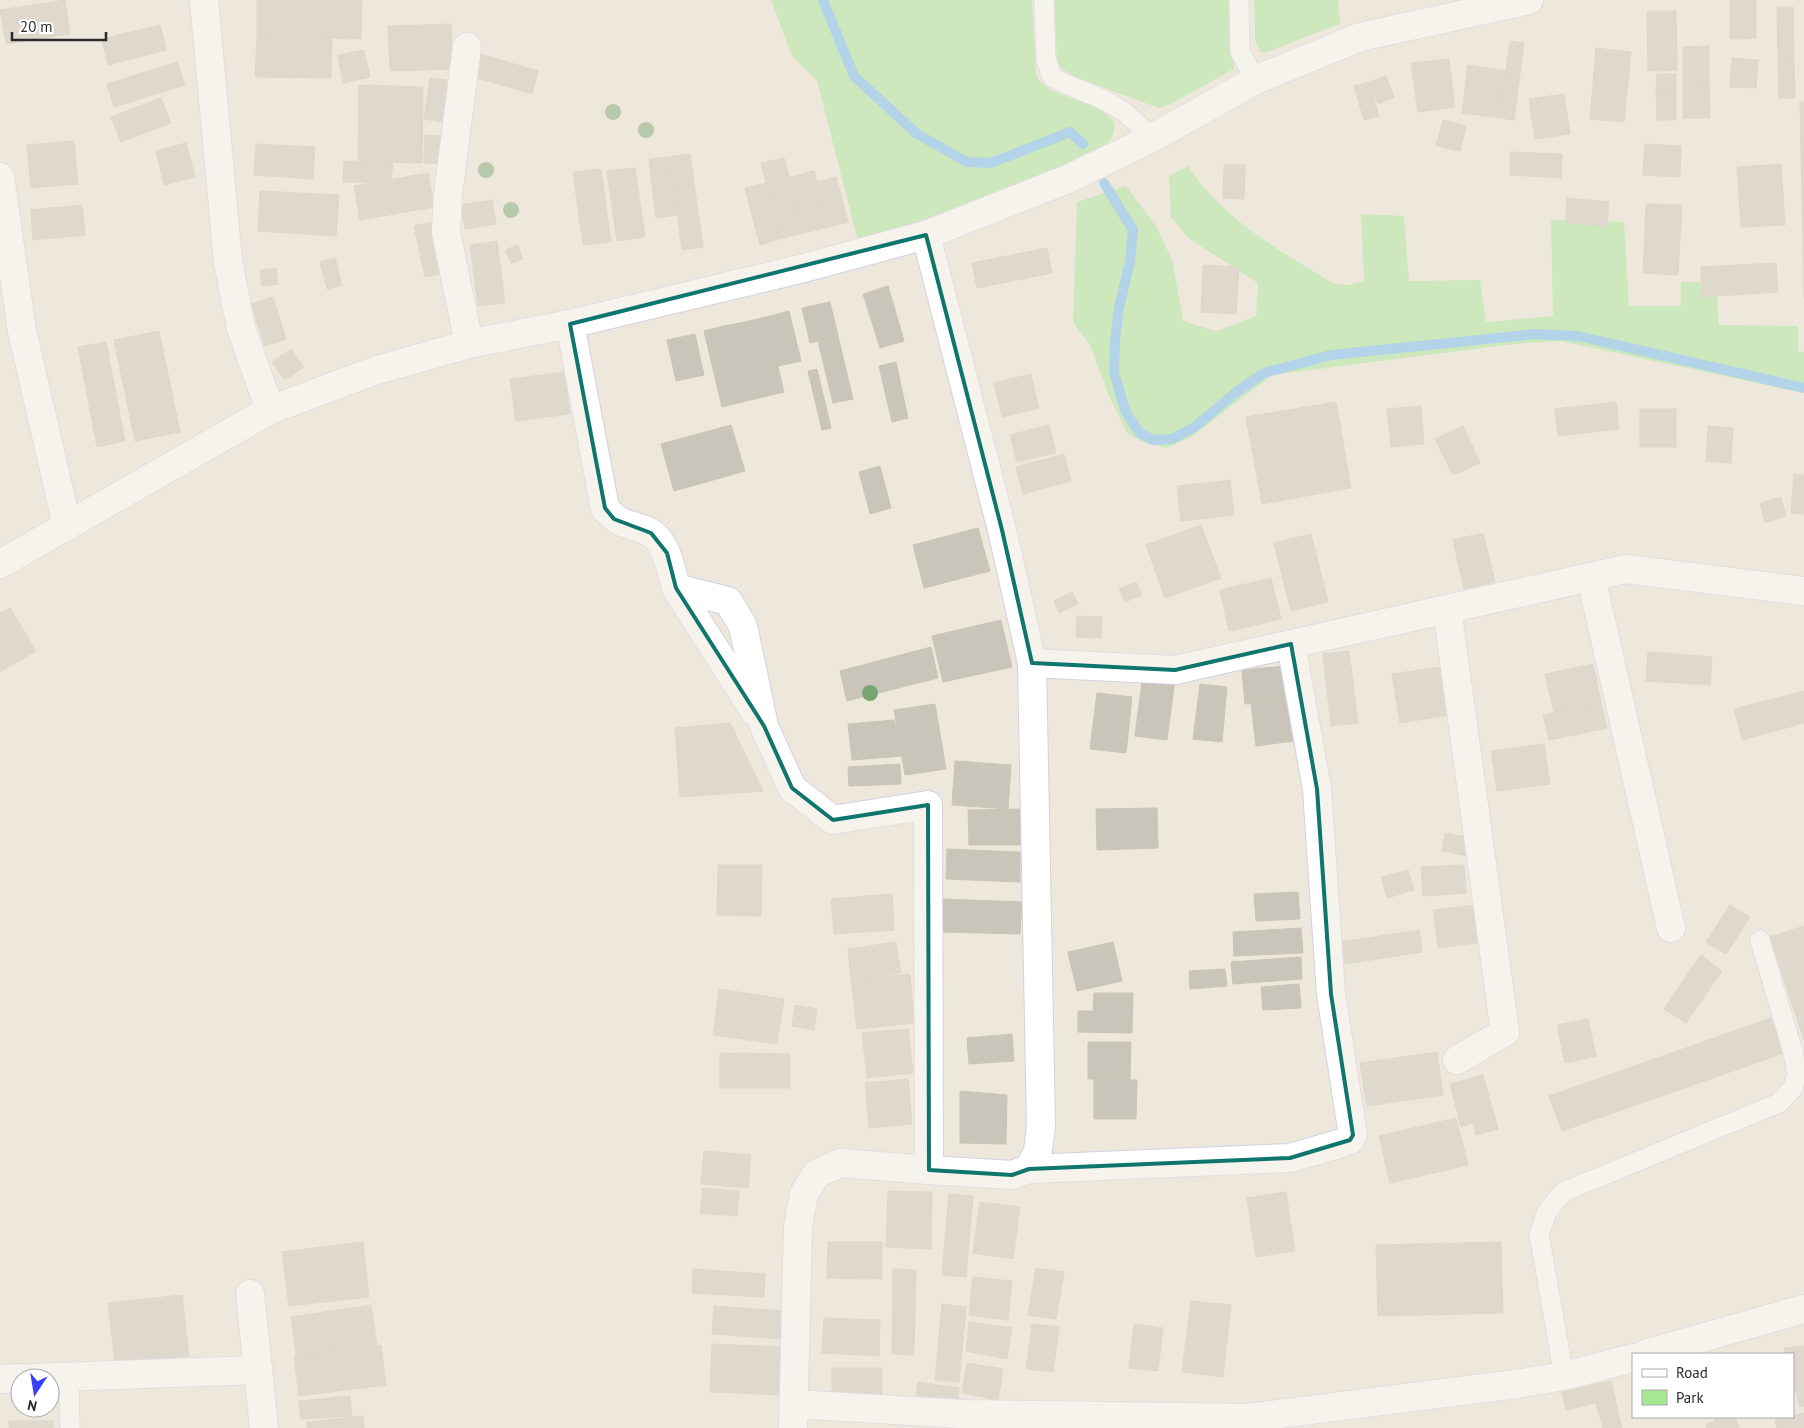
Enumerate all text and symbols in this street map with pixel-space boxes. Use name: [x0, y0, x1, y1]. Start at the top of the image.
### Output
scale bar: [12, 10, 106, 42]
text: 20 m: [20, 17, 53, 36]
legend: [1632, 1353, 1794, 1418]
text: Road: [1676, 1363, 1708, 1382]
north arrow: [10, 1368, 60, 1418]
text: Park: [1676, 1388, 1704, 1407]
text: N: [26, 1396, 39, 1415]

